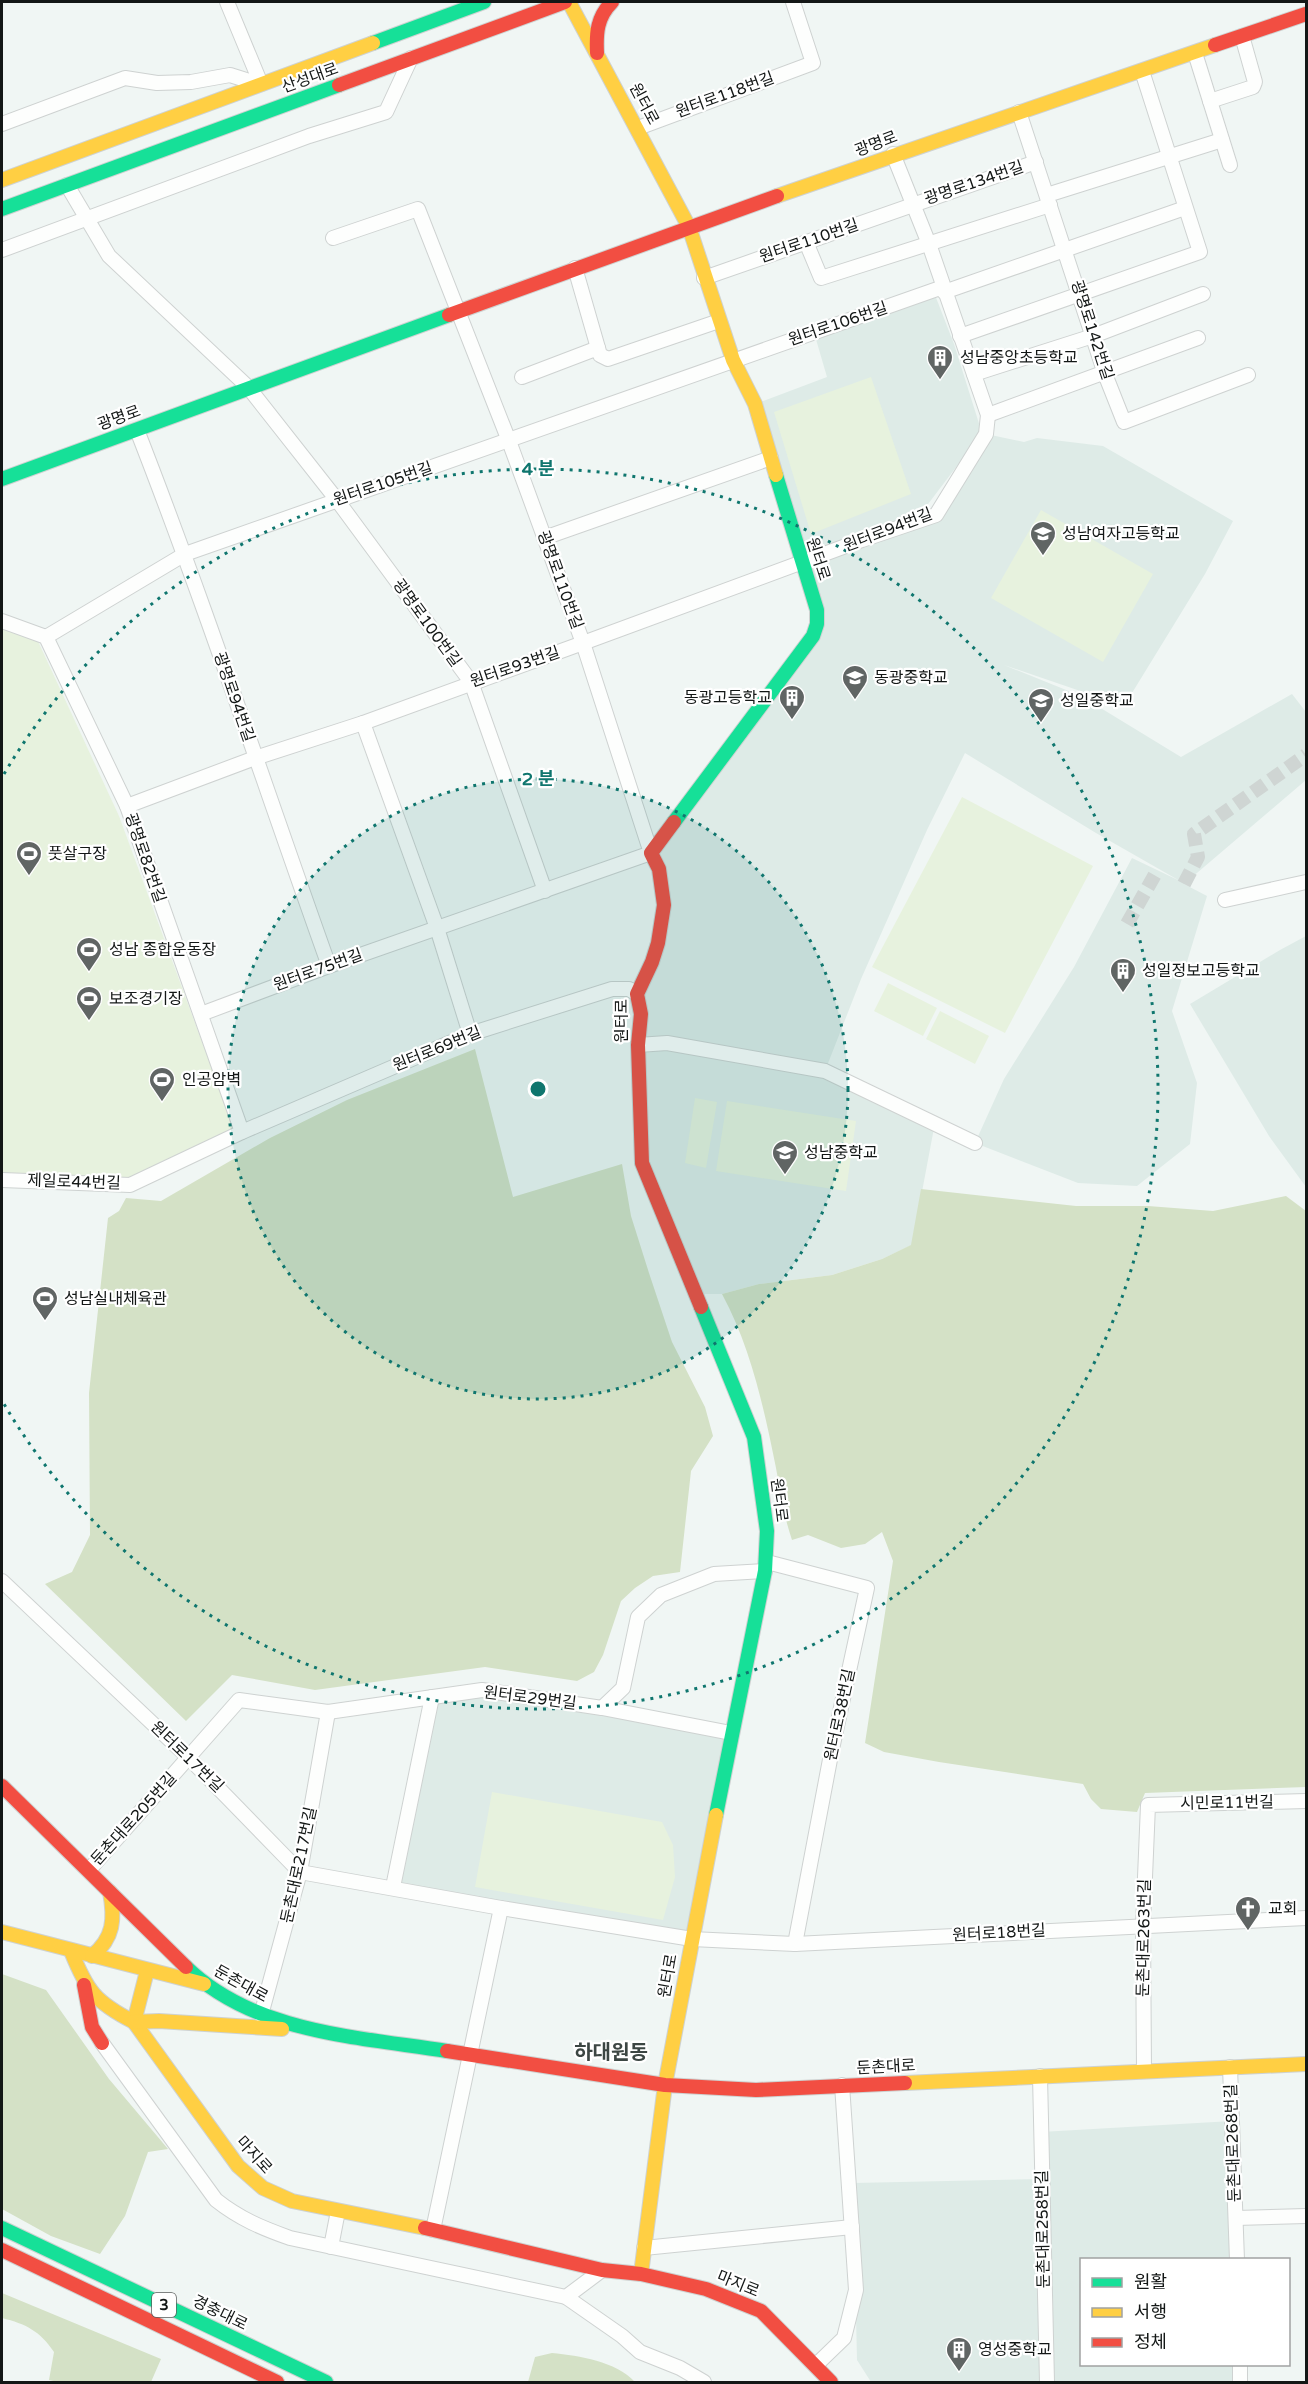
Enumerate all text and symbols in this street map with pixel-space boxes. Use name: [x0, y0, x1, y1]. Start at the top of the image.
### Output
street label: 산성대로: [279, 58, 341, 97]
street label: 원터로118번길: [673, 68, 777, 122]
street label: 원터로: [625, 80, 663, 128]
street label: 광명로: [852, 127, 900, 161]
street label: 광명로134번길: [922, 157, 1026, 209]
street label: 원터로110번길: [757, 215, 861, 267]
street label: 광명로142번길: [1066, 278, 1118, 382]
street label: 원터로106번길: [786, 298, 890, 350]
building icon: 성남중앙초등학교: [925, 343, 955, 381]
place label: 성남중앙초등학교: [960, 348, 1078, 368]
street label: 광명로: [95, 401, 143, 435]
street label: 원터로105번길: [331, 458, 435, 510]
text: 4 분: [522, 458, 555, 480]
street label: 원터로94번길: [841, 504, 935, 556]
school or university icon: 성남여자고등학교: [1028, 519, 1058, 557]
place label: 성남여자고등학교: [1062, 524, 1180, 544]
street label: 광명로110번길: [533, 528, 587, 632]
street label: 원터로: [802, 535, 834, 583]
street label: 광명로100번길: [388, 575, 466, 671]
street label: 원터로93번길: [467, 642, 563, 692]
street label: 광명로94번길: [209, 649, 259, 745]
school or university icon: 동광중학교: [840, 663, 870, 701]
place label: 동광중학교: [874, 668, 948, 688]
building icon: 동광고등학교: [777, 683, 807, 721]
school or university icon: 성일중학교: [1026, 686, 1056, 724]
place label: 동광고등학교: [684, 688, 772, 708]
place label: 성일중학교: [1060, 691, 1134, 711]
text: 2 분: [522, 768, 555, 790]
street label: 광명로82번길: [120, 810, 170, 906]
sports icon: 풋살구장: [14, 839, 44, 877]
place label: 풋살구장: [48, 844, 107, 864]
sports icon: 성남 종합운동장: [74, 935, 104, 973]
place label: 성남 종합운동장: [109, 940, 216, 960]
street label: 원터로75번길: [271, 945, 365, 995]
building icon: 성일정보고등학교: [1108, 956, 1138, 994]
place label: 성일정보고등학교: [1142, 961, 1260, 981]
sports icon: 보조경기장: [74, 984, 104, 1022]
place label: 보조경기장: [109, 989, 183, 1009]
street label: 원터로: [612, 999, 632, 1043]
street label: 원터로69번길: [390, 1022, 484, 1076]
sports icon: 인공암벽: [147, 1065, 177, 1103]
place label: 인공암벽: [182, 1070, 241, 1090]
centre of rings: [528, 1079, 548, 1099]
school or university icon: 성남중학교: [770, 1138, 800, 1176]
place label: 성남중학교: [804, 1143, 878, 1163]
street label: 제일로44번길: [27, 1170, 121, 1194]
sports icon: 성남실내체육관: [30, 1284, 60, 1322]
place label: 성남실내체육관: [64, 1289, 167, 1309]
street label: 원터로: [766, 1477, 792, 1523]
street label: 원터로38번길: [820, 1667, 860, 1763]
street label: 원터로29번길: [482, 1682, 578, 1714]
street label: 원터로17번길: [146, 1717, 228, 1797]
street label: 둔촌대로205번길: [87, 1768, 181, 1870]
street label: 시민로11번길: [1180, 1792, 1274, 1814]
street label: 둔촌대로217번길: [277, 1805, 321, 1925]
street label: 둔촌대로263번길: [1133, 1879, 1155, 1997]
church icon: 교회: [1233, 1894, 1263, 1932]
place label: 교회: [1268, 1899, 1297, 1919]
street label: 원터로18번길: [952, 1921, 1046, 1945]
street label: 원터로: [654, 1952, 682, 1999]
street label: 둔촌대로: [210, 1961, 272, 2007]
district label: 하대원동: [574, 2041, 648, 2065]
street label: 둔촌대로: [856, 2055, 916, 2079]
street label: 둔촌대로268번길: [1221, 2083, 1245, 2203]
street label: 마지로: [232, 2132, 276, 2178]
street label: 둔촌대로258번길: [1032, 2170, 1054, 2288]
legend: [1080, 2258, 1290, 2366]
street label: 마지로: [714, 2266, 762, 2302]
text: 원활: [1134, 2271, 1167, 2293]
street label: 경충대로: [189, 2291, 251, 2335]
road number: 3: [152, 2293, 176, 2317]
text: 서행: [1134, 2301, 1167, 2323]
text: 정체: [1134, 2331, 1167, 2353]
building icon: 영성중학교: [944, 2335, 974, 2373]
place label: 영성중학교: [978, 2340, 1052, 2360]

